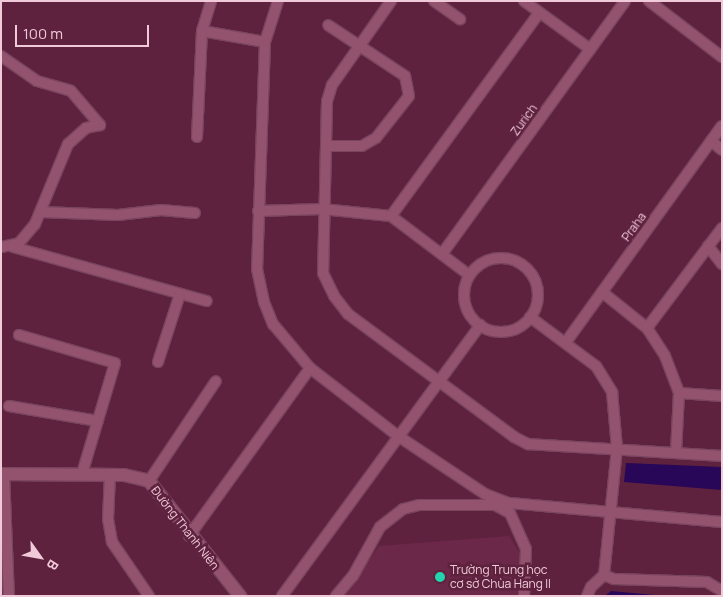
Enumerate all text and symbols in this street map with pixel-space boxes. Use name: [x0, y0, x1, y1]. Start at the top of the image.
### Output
scale bar: [18, 15, 151, 47]
text: 100 m: [23, 23, 63, 44]
street label: Zurich: [508, 101, 540, 139]
street label: Praha: [619, 210, 649, 244]
street label: Đường Thanh Niên: [148, 484, 222, 572]
north arrow: [15, 532, 65, 582]
text: B: [43, 556, 64, 574]
place label: Trường Trung học cơ sở Chùa Hang II: [450, 563, 551, 591]
marker: Trường Trung học cơ sở Chùa Hang II: [434, 571, 446, 583]

